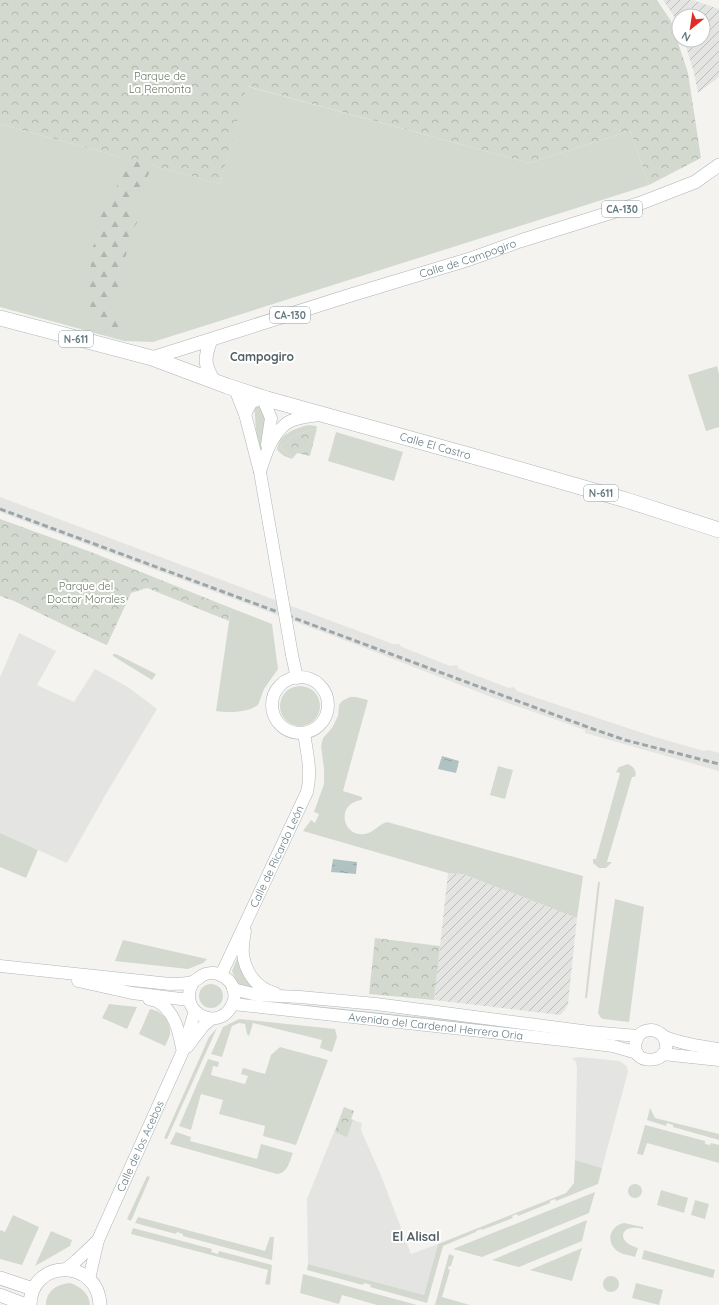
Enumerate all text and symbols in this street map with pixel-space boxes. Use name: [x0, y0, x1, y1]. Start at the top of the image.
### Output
north arrow: [671, 8, 711, 48]
text: N: [679, 29, 693, 45]
park label: Parque de La Remonta: [129, 69, 191, 96]
road number: CA-130: [602, 201, 642, 217]
street label: Calle de Campogiro: [418, 236, 518, 281]
road number: CA-130: [270, 307, 310, 323]
road number: N-611: [59, 331, 93, 347]
district label: Campogiro: [230, 349, 295, 364]
street label: Calle El Castro: [398, 429, 473, 462]
road number: N-611: [584, 485, 618, 501]
park label: Parque del Doctor Morales: [47, 579, 125, 606]
street label: Calle de Ricardo León: [247, 803, 307, 910]
street label: Avenida del Cardenal Herrera Oria: [348, 1010, 524, 1043]
street label: Calle de los Acebos: [114, 1098, 167, 1194]
district label: El Alisal: [392, 1228, 440, 1244]

